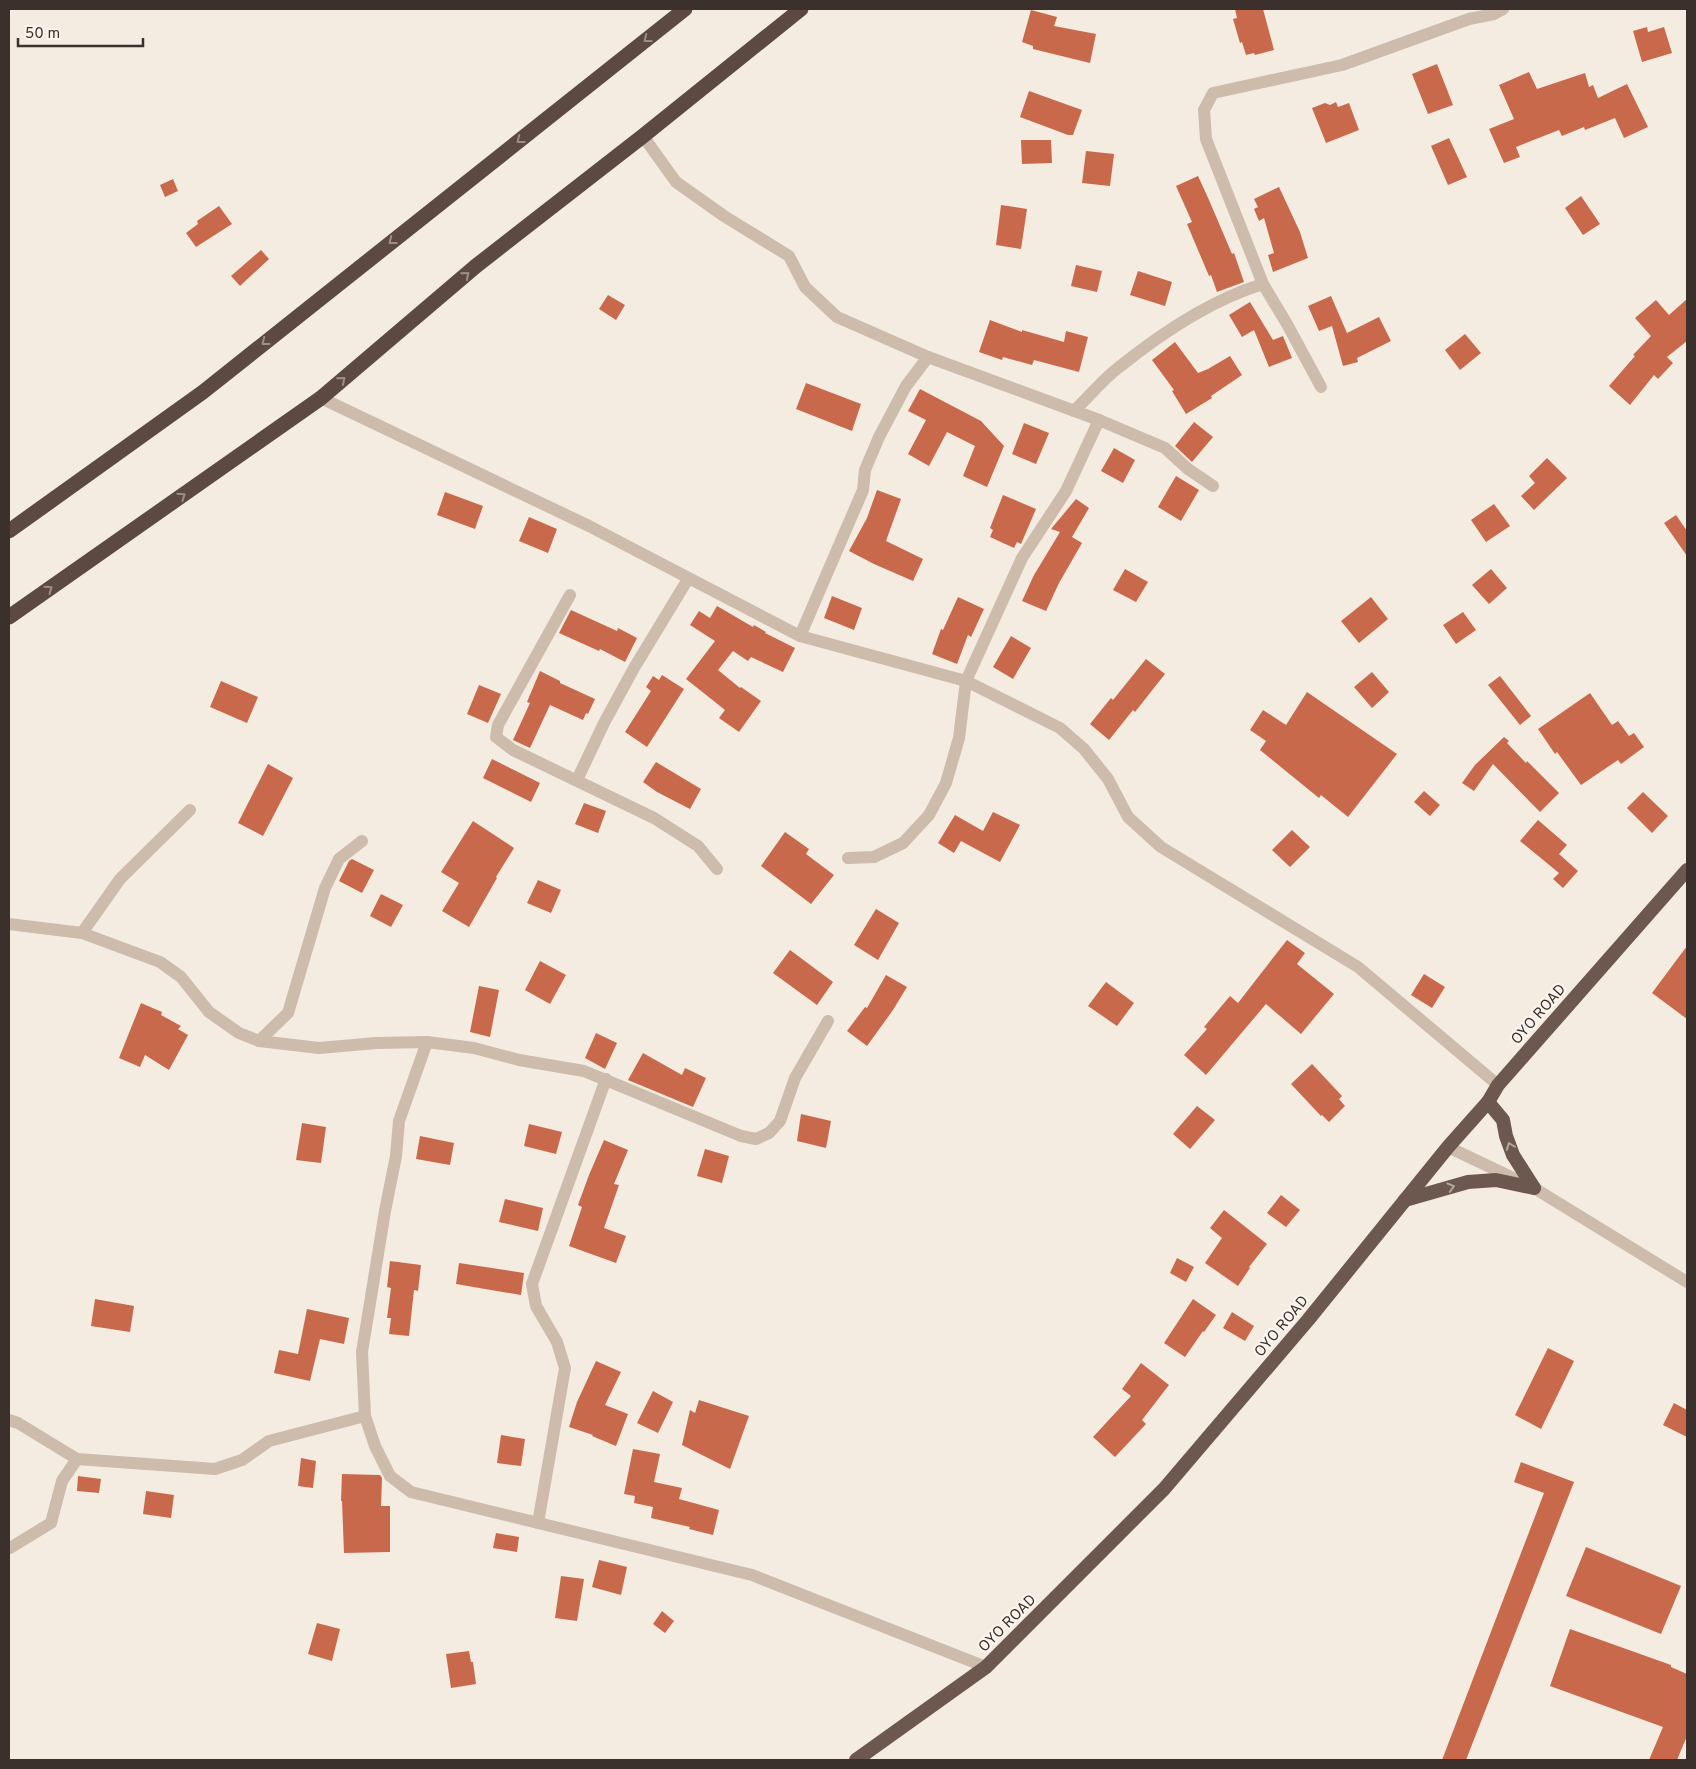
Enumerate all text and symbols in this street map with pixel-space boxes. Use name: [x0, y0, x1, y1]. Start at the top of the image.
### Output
scale bar: [18, 15, 142, 47]
text: 50 m: [25, 25, 60, 44]
one-way arrow: [643, 33, 653, 42]
one-way arrow: [516, 134, 525, 143]
one-way arrow: [388, 235, 398, 244]
one-way arrow: [460, 271, 469, 280]
one-way arrow: [261, 336, 271, 345]
one-way arrow: [336, 377, 345, 386]
one-way arrow: [176, 493, 186, 502]
one-way arrow: [43, 586, 53, 595]
street label: OYO ROAD: [1508, 981, 1571, 1049]
one-way arrow: [1506, 1142, 1516, 1151]
one-way arrow: [1447, 1182, 1455, 1192]
street label: OYO ROAD: [1251, 1292, 1313, 1362]
street label: OYO ROAD: [975, 1591, 1041, 1657]

